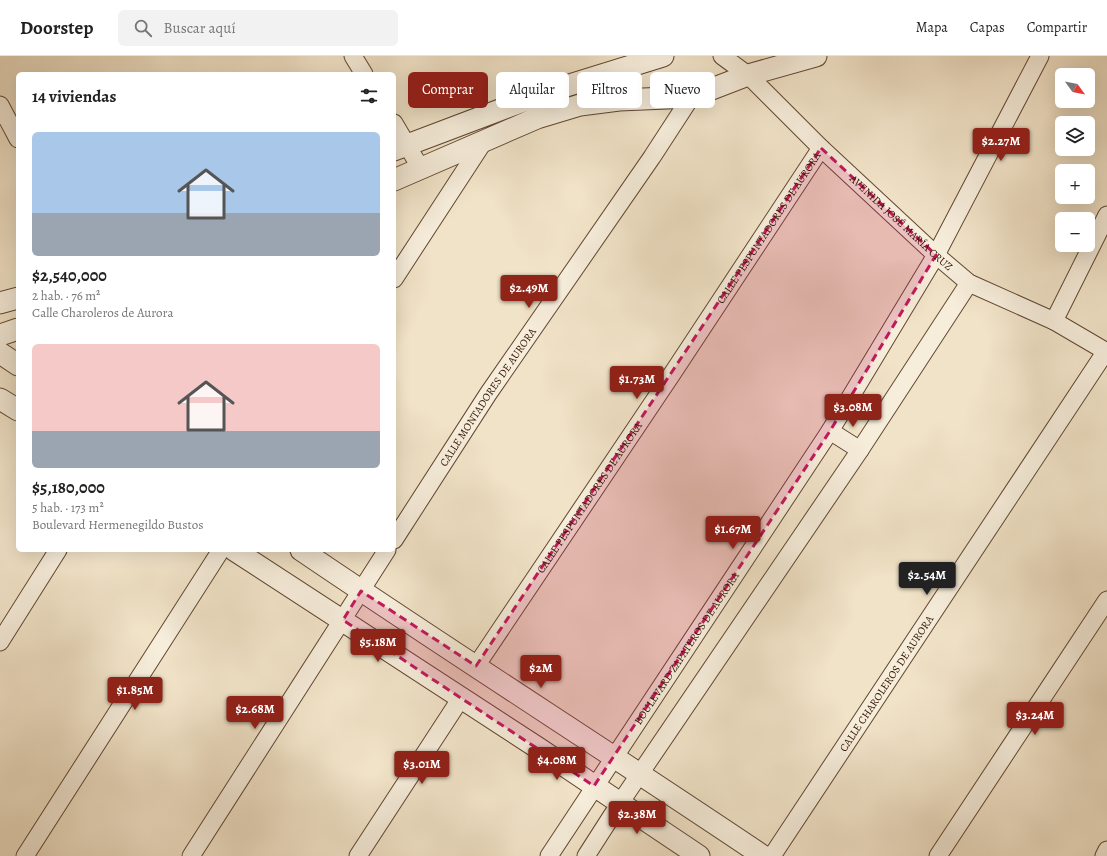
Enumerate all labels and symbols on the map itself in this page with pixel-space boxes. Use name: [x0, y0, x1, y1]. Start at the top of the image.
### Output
north arrow: [1055, 68, 1095, 108]
pin: $2.27M: [968, 128, 1034, 162]
street label: CALLE PESPUNTADORES DE AURORA: [713, 148, 824, 306]
street label: AVENIDA JOSÉ MARÍA CRUZ: [846, 170, 956, 274]
pin: $2.49M: [496, 275, 562, 309]
street label: CALLE MONTADORES DE AURORA: [436, 324, 540, 469]
pin: $1.73M: [604, 366, 670, 400]
pin: $3.08M: [820, 394, 886, 428]
street label: CALLE PESPUNTADORES DE AURORA: [533, 419, 646, 576]
pin: $1.67M: [700, 516, 766, 550]
pin: $2.54M: [894, 562, 960, 596]
street label: BOULEVARD ZAPATEROS DE AURORA: [630, 569, 743, 728]
street label: CALLE CHAROLEROS DE AURORA: [836, 612, 937, 754]
pin: $5.18M: [345, 629, 411, 663]
pin: $2M: [522, 655, 560, 689]
pin: $1.85M: [102, 677, 168, 711]
pin: $2.68M: [222, 696, 288, 730]
pin: $3.24M: [1002, 702, 1068, 736]
pin: $4.08M: [524, 747, 590, 781]
pin: $3.01M: [389, 751, 455, 785]
pin: $2.38M: [604, 801, 670, 835]

